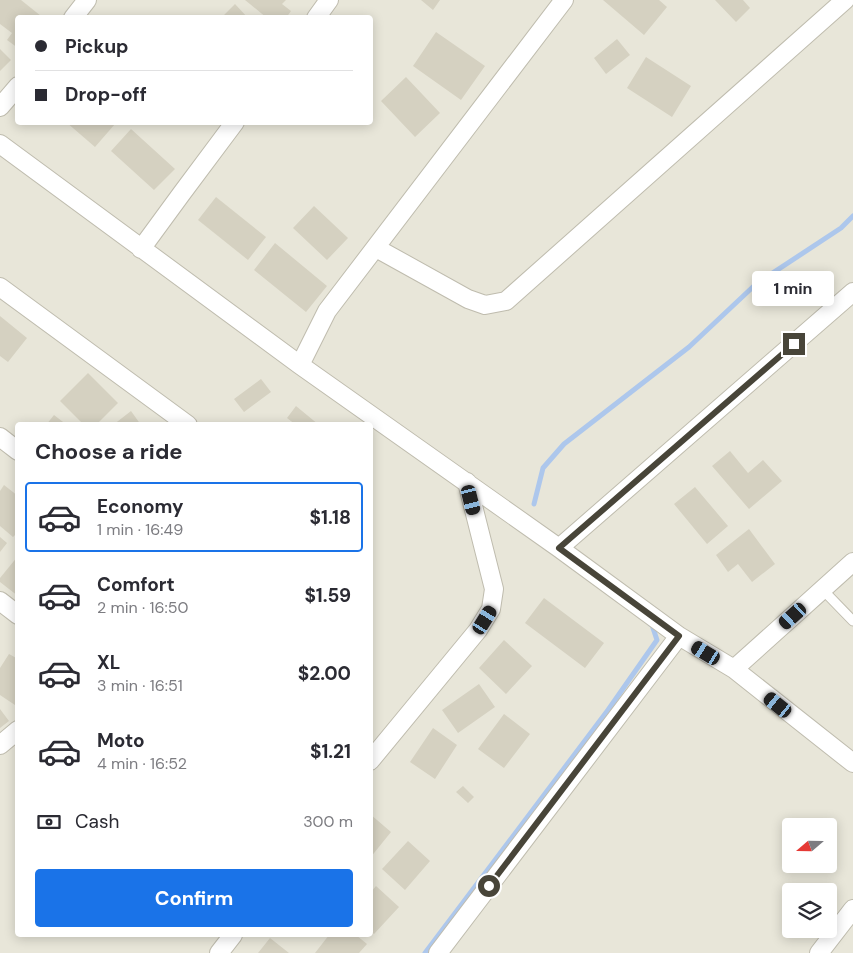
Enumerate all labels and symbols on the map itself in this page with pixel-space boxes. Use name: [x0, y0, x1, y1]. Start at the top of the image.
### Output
callout: 1 min: [753, 272, 835, 306]
route end: [783, 333, 805, 355]
car: [460, 484, 481, 516]
car: [776, 600, 809, 632]
car: [470, 603, 499, 637]
car: [689, 639, 722, 667]
car: [761, 690, 794, 720]
north arrow: [782, 818, 838, 872]
route start: [478, 875, 500, 897]

